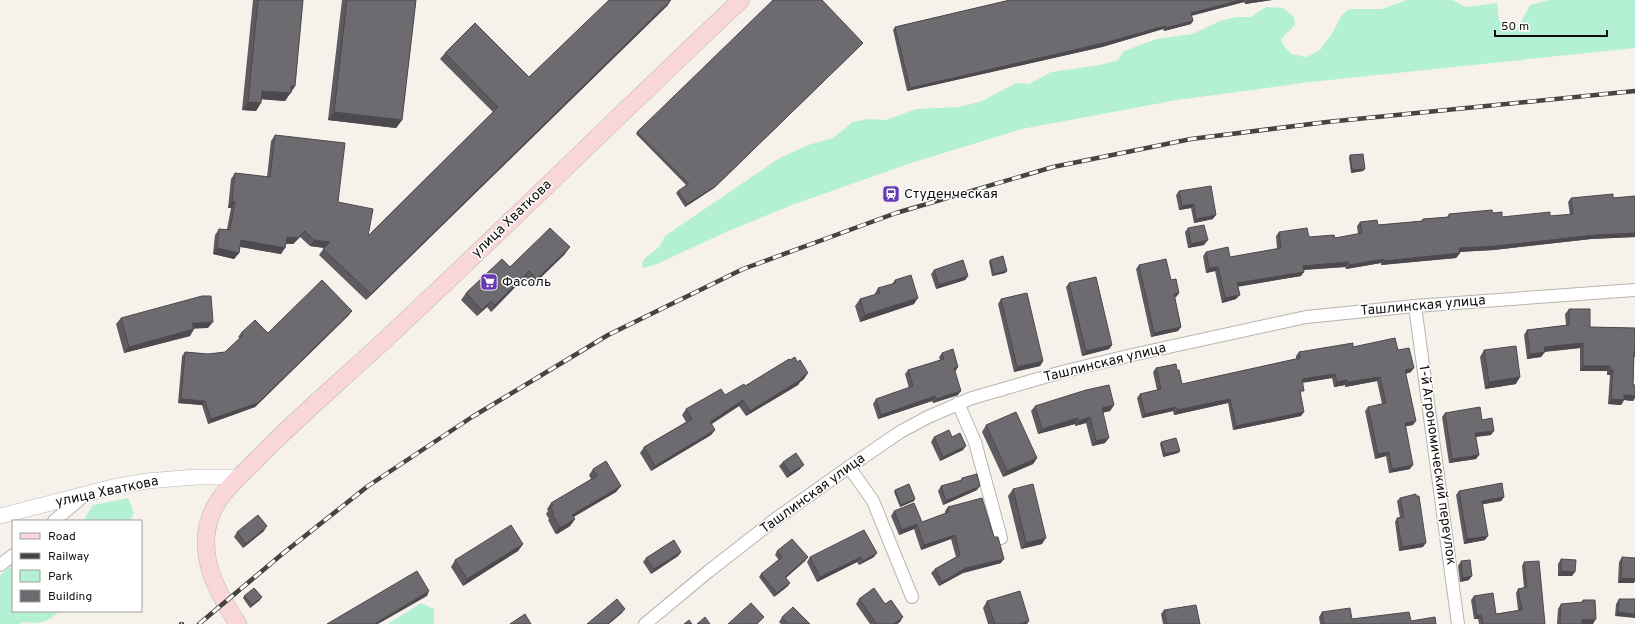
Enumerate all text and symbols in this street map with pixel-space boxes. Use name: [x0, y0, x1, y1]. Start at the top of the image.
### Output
scale bar: [1495, 12, 1607, 38]
text: 50 m: [1501, 19, 1529, 35]
street label: улица Хваткова: [468, 176, 556, 262]
station icon: Студенческая: [881, 184, 901, 204]
place label: Студенческая: [904, 186, 998, 203]
supermarket icon: Фасоль: [479, 272, 499, 292]
place label: Фасоль: [502, 274, 551, 291]
street label: Ташлинская улица: [1360, 292, 1486, 320]
street label: Ташлинская улица: [1042, 340, 1168, 386]
street label: 1-й Агрономический переулок: [1415, 364, 1459, 566]
street label: Ташлинская улица: [757, 450, 869, 538]
street label: улица Хваткова: [54, 473, 160, 511]
legend: [12, 520, 142, 612]
text: Road: [48, 529, 76, 545]
text: Railway: [48, 549, 89, 565]
text: Park: [48, 569, 73, 585]
text: Building: [48, 589, 92, 605]

